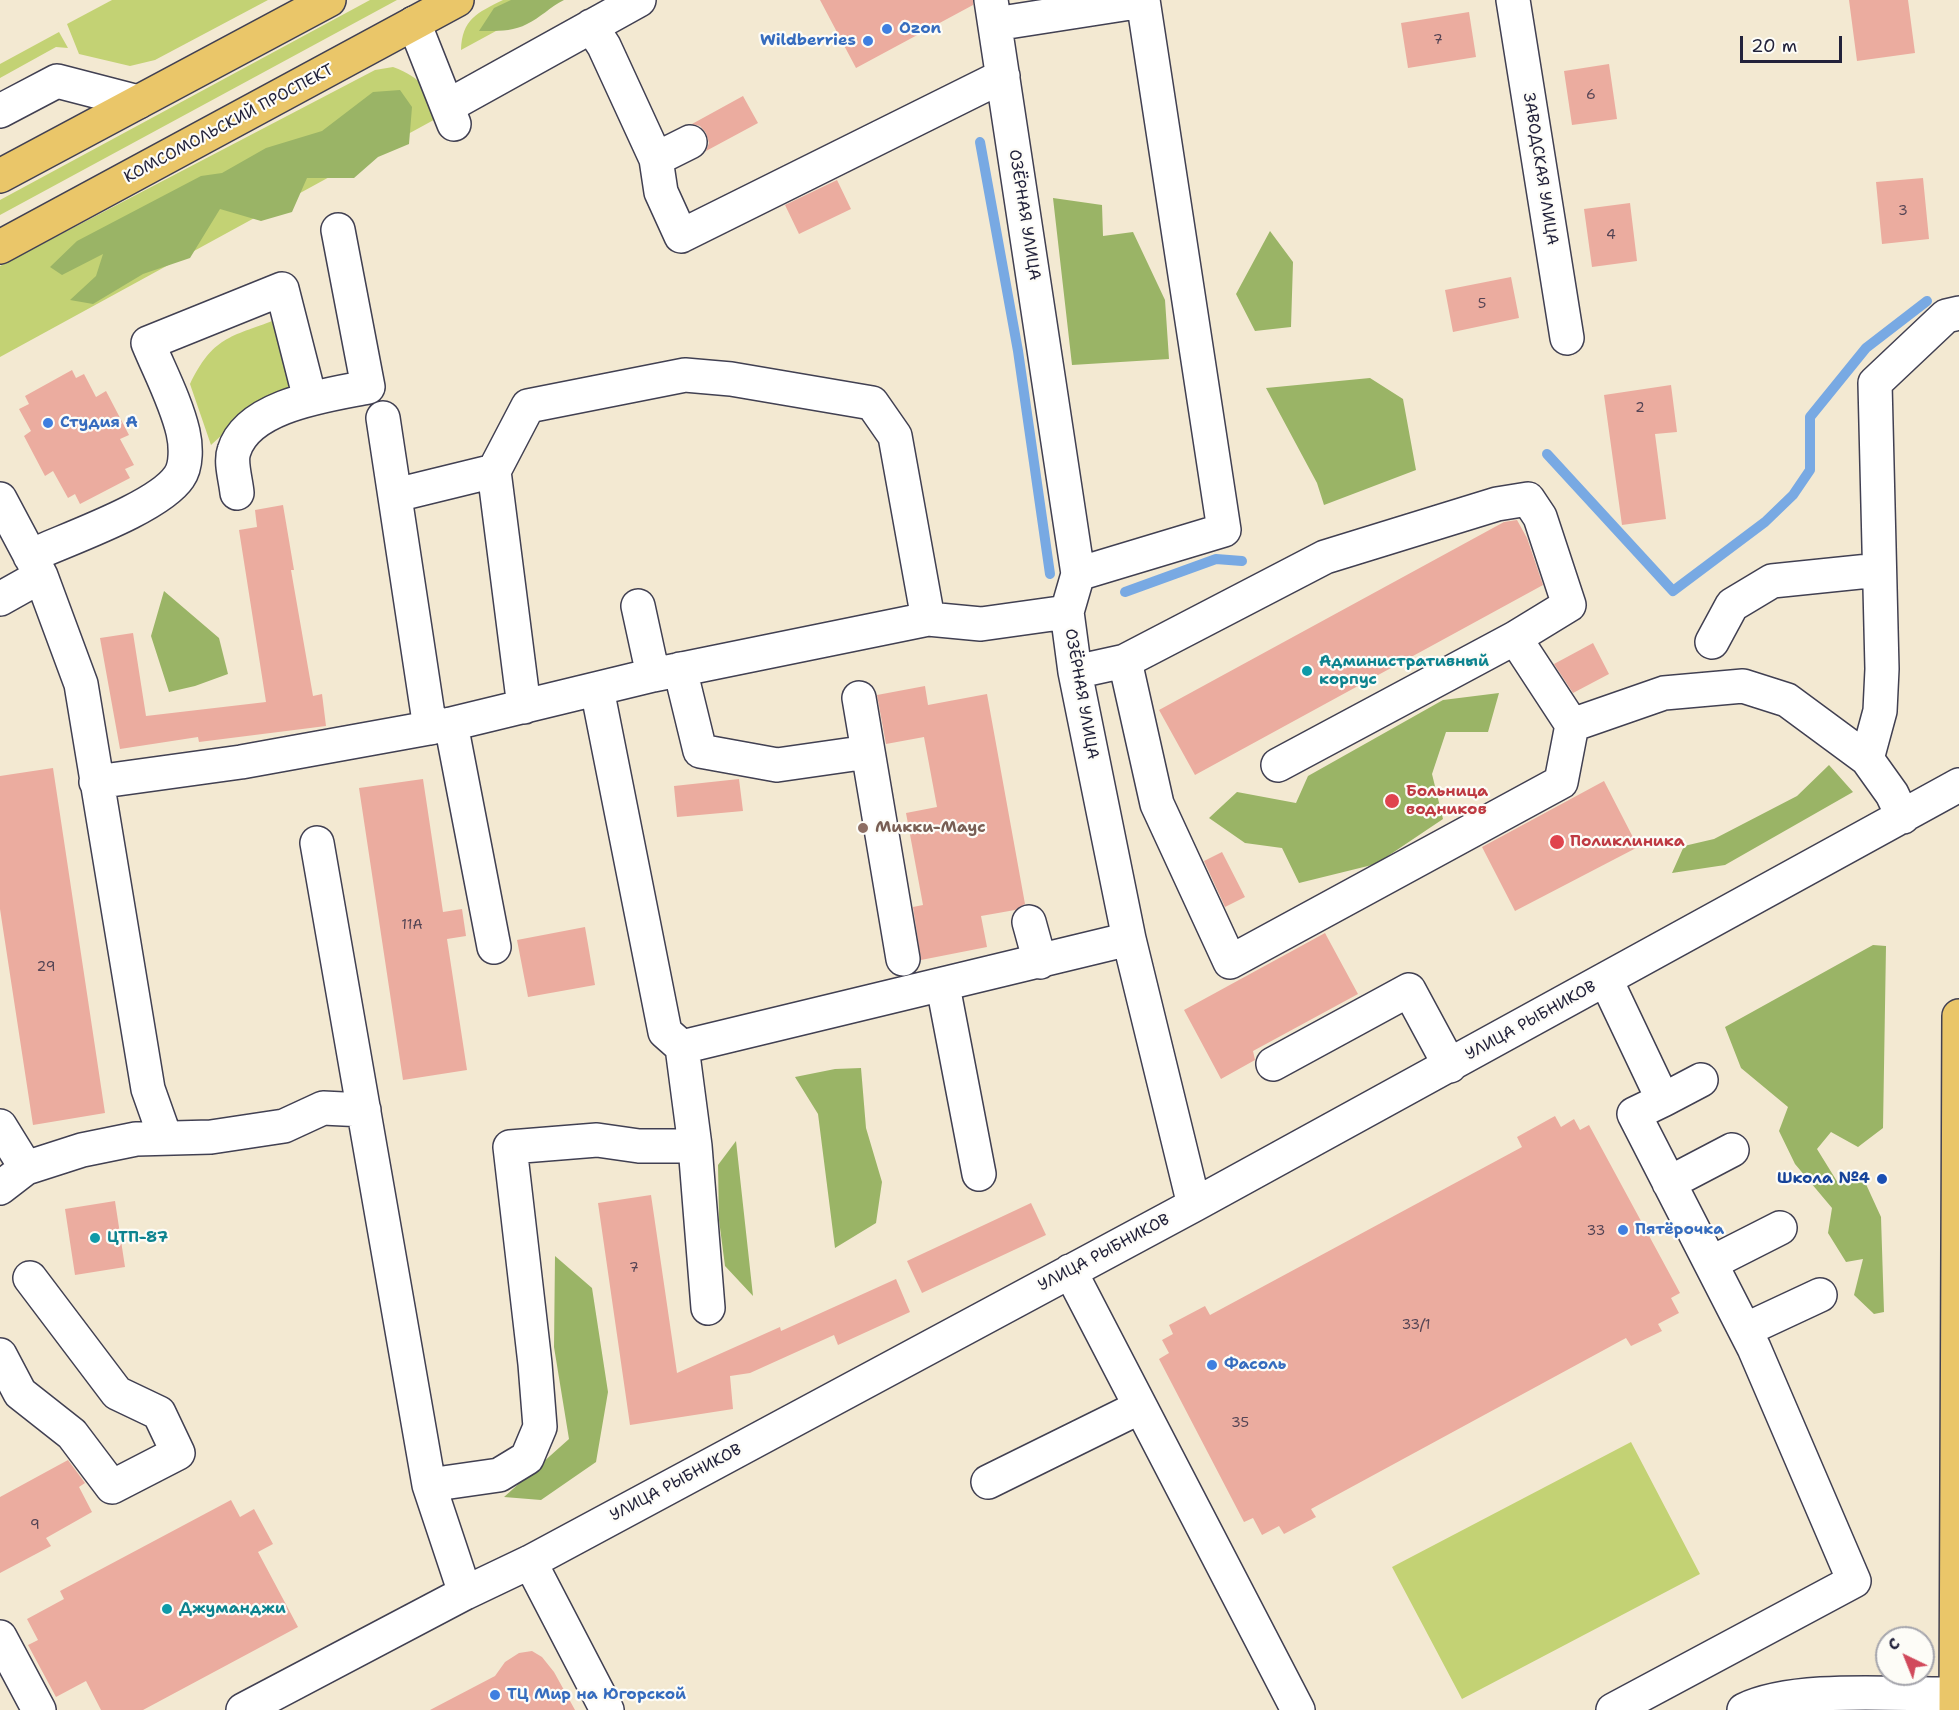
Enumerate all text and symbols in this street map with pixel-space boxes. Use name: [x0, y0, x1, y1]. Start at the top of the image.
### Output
place label: Ozon: [899, 19, 941, 39]
marker: Ozon: [880, 22, 894, 36]
scale bar: [1743, 24, 1845, 62]
place label: Wildberries: [760, 31, 856, 51]
house number: 7: [1433, 32, 1443, 48]
marker: Wildberries: [861, 34, 875, 48]
text: 20 m: [1751, 34, 1797, 58]
street label: КОМСОМОЛЬСКИЙ ПРОСПЕКТ: [121, 61, 337, 187]
house number: 6: [1586, 87, 1596, 103]
street label: ЗАВОДСКАЯ УЛИЦА: [1518, 91, 1562, 247]
street label: ОЗЁРНАЯ УЛИЦА: [1004, 148, 1044, 282]
house number: 3: [1898, 203, 1908, 219]
house number: 4: [1606, 227, 1616, 243]
house number: 5: [1478, 296, 1486, 312]
house number: 2: [1635, 400, 1645, 416]
place label: Студия А: [60, 413, 138, 433]
marker: Студия А: [41, 416, 55, 430]
street label: ОЗЁРНАЯ УЛИЦА: [1060, 627, 1102, 761]
place label: Административный корпус: [1319, 652, 1489, 690]
marker: Административный корпус: [1300, 664, 1314, 678]
place label: Больница водников: [1406, 782, 1488, 820]
marker: Больница водников: [1383, 792, 1401, 810]
place label: Микки-Маус: [875, 818, 986, 838]
marker: Микки-Маус: [856, 821, 870, 835]
place label: Поликлиника: [1570, 832, 1685, 852]
marker: Поликлиника: [1548, 833, 1566, 851]
house number: 11А: [401, 917, 423, 933]
house number: 29: [37, 959, 55, 975]
street label: УЛИЦА РЫБНИКОВ: [1462, 977, 1600, 1065]
place label: Школа №4: [1777, 1169, 1870, 1189]
marker: Школа №4: [1875, 1172, 1889, 1186]
street label: УЛИЦА РЫБНИКОВ: [1035, 1210, 1173, 1296]
place label: Пятёрочка: [1635, 1220, 1724, 1240]
house number: 33: [1587, 1223, 1605, 1239]
marker: Пятёрочка: [1616, 1223, 1630, 1237]
place label: ЦТП-87: [107, 1228, 168, 1248]
marker: ЦТП-87: [88, 1231, 102, 1245]
house number: 7: [629, 1260, 639, 1276]
house number: 33/1: [1401, 1317, 1431, 1333]
place label: Фасоль: [1224, 1355, 1286, 1375]
marker: Фасоль: [1205, 1358, 1219, 1372]
house number: 35: [1231, 1415, 1249, 1431]
street label: УЛИЦА РЫБНИКОВ: [607, 1440, 745, 1526]
house number: 9: [30, 1517, 40, 1533]
place label: Джуманджи: [179, 1599, 286, 1619]
marker: Джуманджи: [160, 1602, 174, 1616]
north arrow: [1875, 1626, 1935, 1686]
text: С: [1883, 1633, 1904, 1655]
place label: ТЦ Мир на Югорской: [507, 1685, 686, 1705]
marker: ТЦ Мир на Югорской: [488, 1688, 502, 1702]

